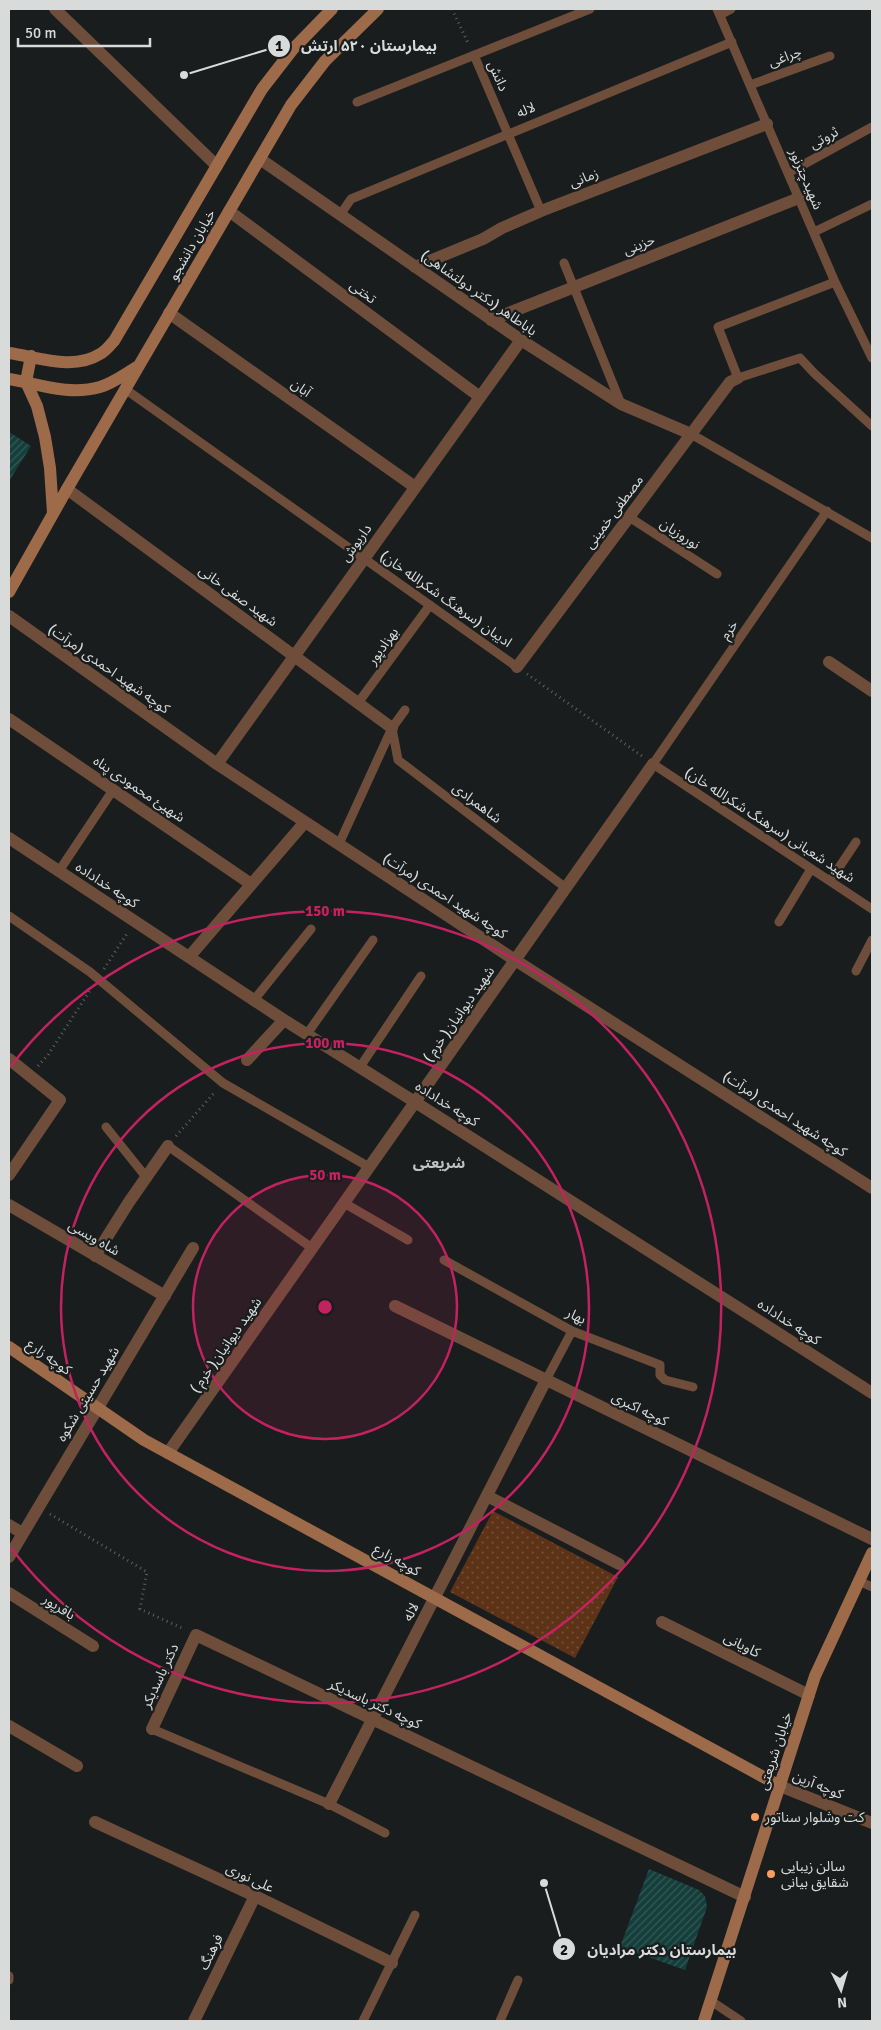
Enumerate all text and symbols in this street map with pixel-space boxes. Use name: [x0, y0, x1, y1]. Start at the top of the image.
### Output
scale bar: [18, 15, 150, 47]
text: 50 m: [25, 24, 56, 42]
callout: بیمارستان ۵۲۰ ارتش: [266, 31, 447, 61]
text: 1: [275, 37, 283, 55]
text: بیمارستان ۵۲۰ ارتش: [301, 37, 437, 55]
street label: چراغی: [766, 43, 804, 72]
street label: دانش: [484, 58, 512, 94]
street label: لاله: [514, 99, 538, 121]
street label: ثروتی: [807, 123, 841, 153]
street label: شهیدچترنور: [784, 145, 827, 213]
street label: زمانی: [567, 165, 601, 191]
street label: خیابان دانشجو: [165, 206, 219, 284]
street label: حزینی: [621, 231, 657, 259]
street label: باباطاهر (دکتر دولتشاهی): [418, 247, 540, 340]
street label: تختی: [346, 277, 380, 307]
street label: آبان: [288, 375, 315, 401]
street label: مصطفی خمینی: [581, 472, 647, 552]
street label: نوروزیان: [657, 515, 703, 553]
street label: داریوش: [337, 521, 376, 565]
street label: ادیبان (سرهنگ شکرالله خان): [377, 547, 515, 651]
street label: شهید صفی خانی: [195, 562, 281, 630]
street label: خرم: [716, 617, 743, 644]
street label: کوچه شهید احمدی (مرآت): [44, 621, 173, 718]
street label: بهزادپور: [363, 624, 403, 669]
street label: شهیئ محمودی پناه: [89, 752, 188, 827]
street label: شهید شعبانی (سرهنگ شکرالله خان): [682, 764, 858, 886]
street label: شاهمرادی: [449, 779, 505, 827]
street label: کوچه شهید احمدی (مرآت): [379, 850, 510, 943]
street label: کوچه خداداده: [72, 858, 142, 913]
text: 150 m: [305, 902, 345, 920]
street label: شهید دیوانیان( خرم ): [420, 963, 500, 1066]
text: 100 m: [305, 1034, 345, 1052]
street label: کوچه شهید احمدی (مرآت): [719, 1068, 850, 1161]
street label: کوچه خداداده: [411, 1078, 482, 1131]
district label: شریعتی: [413, 1154, 465, 1172]
text: 50 m: [309, 1166, 341, 1184]
street label: شاه ویسی: [65, 1217, 123, 1259]
street label: شهید دیوانیان( خرم ): [187, 1294, 267, 1397]
street label: کوچه خداداده: [754, 1295, 824, 1350]
centre of rings: [316, 1298, 334, 1316]
street label: بهار: [562, 1304, 589, 1328]
street label: کوچه زارع: [22, 1335, 75, 1380]
street label: شهید حسینی شکوه: [53, 1343, 123, 1445]
street label: کوچه اکبری: [609, 1388, 671, 1431]
street label: کوچه زارع: [370, 1540, 424, 1582]
street label: باقرپور: [38, 1590, 79, 1625]
street label: لاله: [399, 1600, 423, 1624]
street label: کاویانی: [721, 1629, 763, 1661]
street label: دکتر باسدیکر: [137, 1641, 183, 1712]
street label: کوچه دکتر باسدیکر: [325, 1675, 424, 1734]
street label: خیابان شریعتی: [754, 1710, 796, 1792]
street label: کوچه آرین: [790, 1767, 846, 1804]
place label: کت وشلوار سناتور: [764, 1809, 865, 1826]
marker: کت وشلوار سناتور: [749, 1811, 761, 1823]
place label: سالن زیبایی شقایق بیانی: [781, 1858, 849, 1892]
street label: علی نوری: [223, 1860, 277, 1896]
marker: سالن زیبایی شقایق بیانی: [765, 1868, 777, 1880]
street label: فرهنگ: [195, 1931, 227, 1973]
callout: بیمارستان دکتر مرادیان: [552, 1934, 746, 1964]
text: 2: [560, 1941, 568, 1959]
text: بیمارستان دکتر مرادیان: [587, 1941, 737, 1959]
north arrow: [816, 1965, 866, 2015]
text: N: [836, 1994, 848, 2011]

